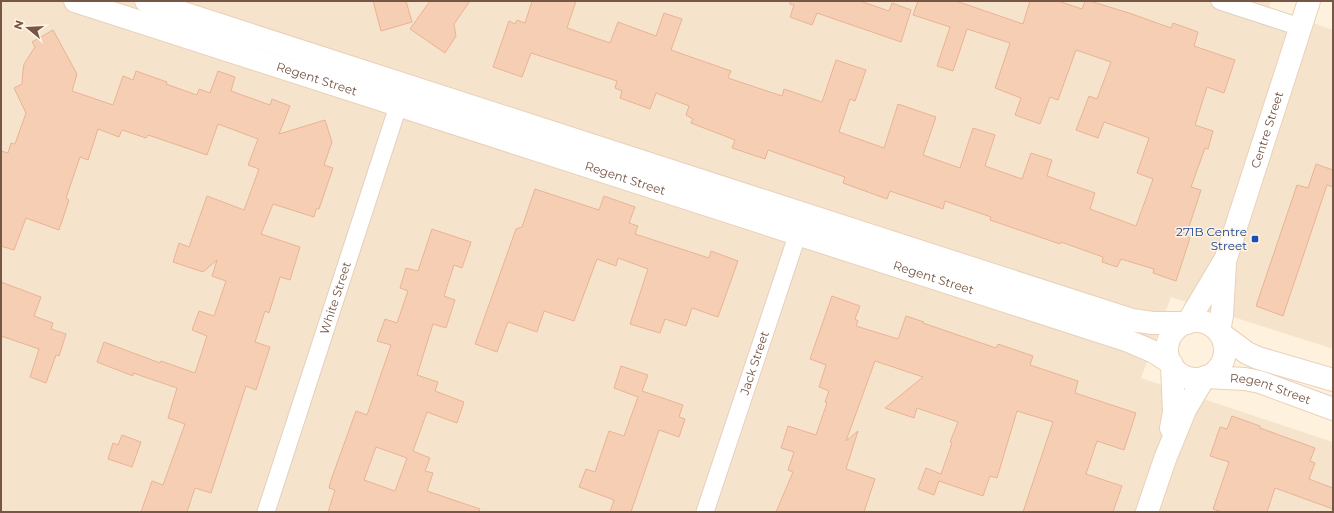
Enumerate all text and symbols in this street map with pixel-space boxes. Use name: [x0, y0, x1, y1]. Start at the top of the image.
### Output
north arrow: [8, 8, 48, 48]
text: N: [10, 19, 27, 31]
street label: Regent Street: [275, 58, 359, 99]
street label: Centre Street: [1247, 89, 1286, 170]
street label: Regent Street: [583, 158, 668, 198]
place label: 271B Centre Street: [1176, 224, 1247, 253]
marker: 271B Centre Street: [1250, 234, 1260, 244]
street label: Regent Street: [891, 257, 976, 297]
street label: White Street: [316, 259, 354, 336]
street label: Jack Street: [736, 329, 772, 398]
street label: Regent Street: [1230, 370, 1313, 407]

